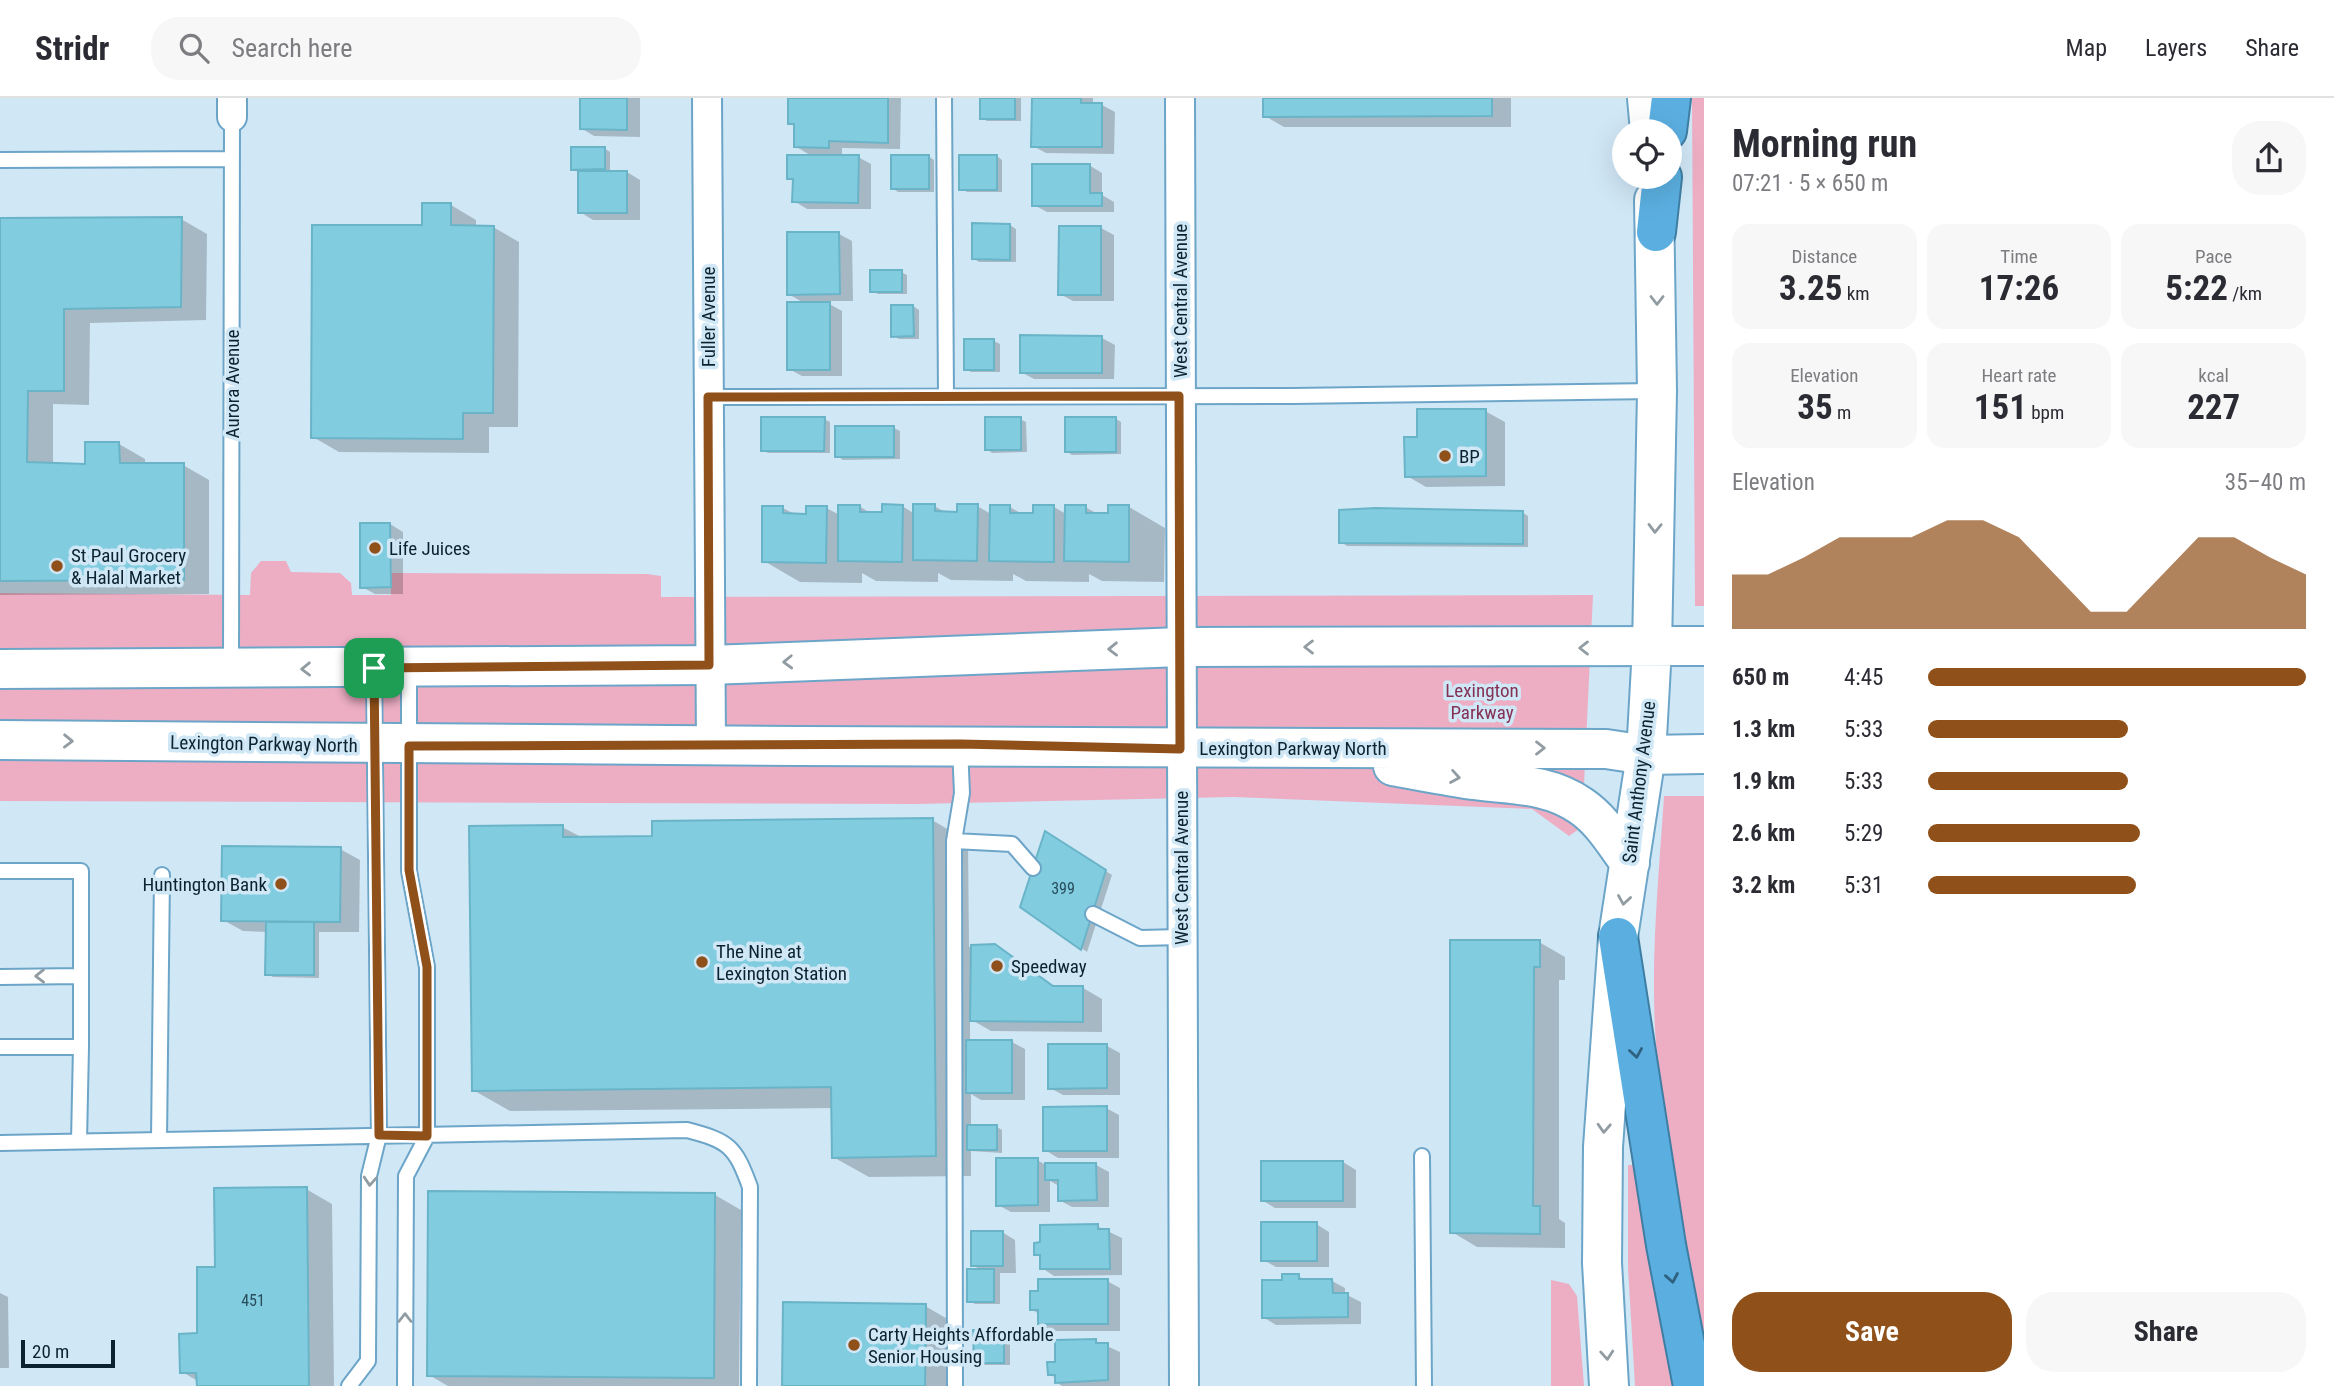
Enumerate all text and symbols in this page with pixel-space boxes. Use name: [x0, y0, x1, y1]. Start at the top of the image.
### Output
search box: [151, 17, 641, 80]
text: Stridr: [35, 29, 109, 68]
icon: search: [175, 29, 213, 67]
text: Search here: [231, 33, 352, 63]
text: Map: [2066, 34, 2107, 62]
text: Layers: [2145, 34, 2207, 62]
text: Share: [2245, 34, 2299, 62]
map controls: [1612, 119, 1682, 189]
button: locate: [1612, 119, 1682, 189]
button: share: [2232, 121, 2306, 195]
text: Morning run: [1732, 122, 1917, 166]
text: 07:21 · 5 × 650 m: [1732, 170, 1888, 197]
street label: West Central Avenue: [1169, 224, 1192, 378]
text: Distance: [1792, 245, 1857, 268]
text: Time: [2000, 245, 2038, 268]
text: Pace: [2195, 245, 2232, 268]
street label: Fuller Avenue: [697, 267, 720, 367]
text: 3.25: [1779, 268, 1842, 309]
text: 17:26: [1979, 268, 2059, 309]
text: 5:22: [2165, 268, 2228, 309]
text: km: [1842, 282, 1870, 305]
text: /km: [2228, 282, 2262, 305]
one-way arrow: [1649, 295, 1665, 306]
street label: Aurora Avenue: [221, 330, 244, 438]
text: Elevation: [1790, 364, 1859, 387]
text: Heart rate: [1981, 364, 2057, 387]
text: kcal: [2198, 364, 2229, 387]
text: 35: [1797, 387, 1833, 428]
text: 151: [1974, 387, 2027, 428]
text: 227: [2187, 387, 2240, 428]
text: m: [1833, 401, 1851, 424]
text: bpm: [2027, 401, 2064, 424]
place label: BP: [1459, 445, 1480, 468]
marker: BP: [1437, 448, 1453, 464]
text: Elevation: [1732, 469, 1815, 496]
text: 35–40 m: [2225, 469, 2306, 496]
one-way arrow: [1647, 523, 1663, 533]
place label: Life Juices: [389, 537, 471, 560]
marker: Life Juices: [367, 540, 383, 556]
place label: St Paul Grocery & Halal Market: [71, 544, 186, 589]
marker: St Paul Grocery & Halal Market: [49, 558, 65, 574]
pin: [344, 638, 404, 698]
one-way arrow: [1303, 639, 1314, 655]
one-way arrow: [1578, 640, 1589, 656]
one-way arrow: [1107, 641, 1118, 656]
icon: arrive: [355, 649, 393, 687]
one-way arrow: [782, 655, 793, 670]
one-way arrow: [300, 661, 311, 676]
text: 650 m: [1732, 664, 1789, 691]
text: 4:45: [1844, 664, 1883, 691]
park label: Lexington Parkway: [1445, 679, 1519, 724]
street label: Saint Anthony Avenue: [1618, 700, 1660, 864]
text: 1.3 km: [1732, 716, 1795, 743]
text: 5:33: [1844, 716, 1883, 743]
street label: Lexington Parkway North: [170, 731, 358, 757]
one-way arrow: [63, 734, 74, 749]
street label: Lexington Parkway North: [1199, 737, 1387, 760]
one-way arrow: [1535, 741, 1546, 756]
text: 1.9 km: [1732, 768, 1795, 795]
text: 5:33: [1844, 768, 1883, 795]
one-way arrow: [1449, 769, 1461, 784]
street label: West Central Avenue: [1170, 791, 1193, 945]
text: 2.6 km: [1732, 820, 1795, 847]
text: 5:29: [1844, 820, 1883, 847]
text: 3.2 km: [1732, 872, 1795, 899]
text: 5:31: [1844, 872, 1883, 899]
place label: Huntington Bank: [142, 873, 267, 896]
marker: Huntington Bank: [273, 876, 289, 892]
house number: 399: [1051, 879, 1075, 898]
one-way arrow: [1617, 894, 1632, 906]
place label: The Nine at Lexington Station: [716, 940, 847, 985]
marker: The Nine at Lexington Station: [694, 954, 710, 970]
place label: Speedway: [1011, 955, 1087, 978]
marker: Speedway: [989, 958, 1005, 974]
one-way arrow: [34, 969, 45, 984]
one-way arrow: [1628, 1047, 1643, 1059]
one-way arrow: [1596, 1122, 1611, 1133]
one-way arrow: [363, 1176, 378, 1187]
one-way arrow: [1664, 1272, 1679, 1284]
house number: 451: [241, 1291, 265, 1310]
button: Save: [1732, 1292, 2012, 1372]
button: Share: [2026, 1292, 2306, 1372]
one-way arrow: [397, 1312, 413, 1323]
place label: Carty Heights Affordable Senior Housing: [868, 1323, 1054, 1368]
scale bar: [21, 1337, 116, 1369]
marker: Carty Heights Affordable Senior Housing: [846, 1337, 862, 1353]
text: 20 m: [32, 1340, 69, 1363]
one-way arrow: [1599, 1350, 1614, 1361]

